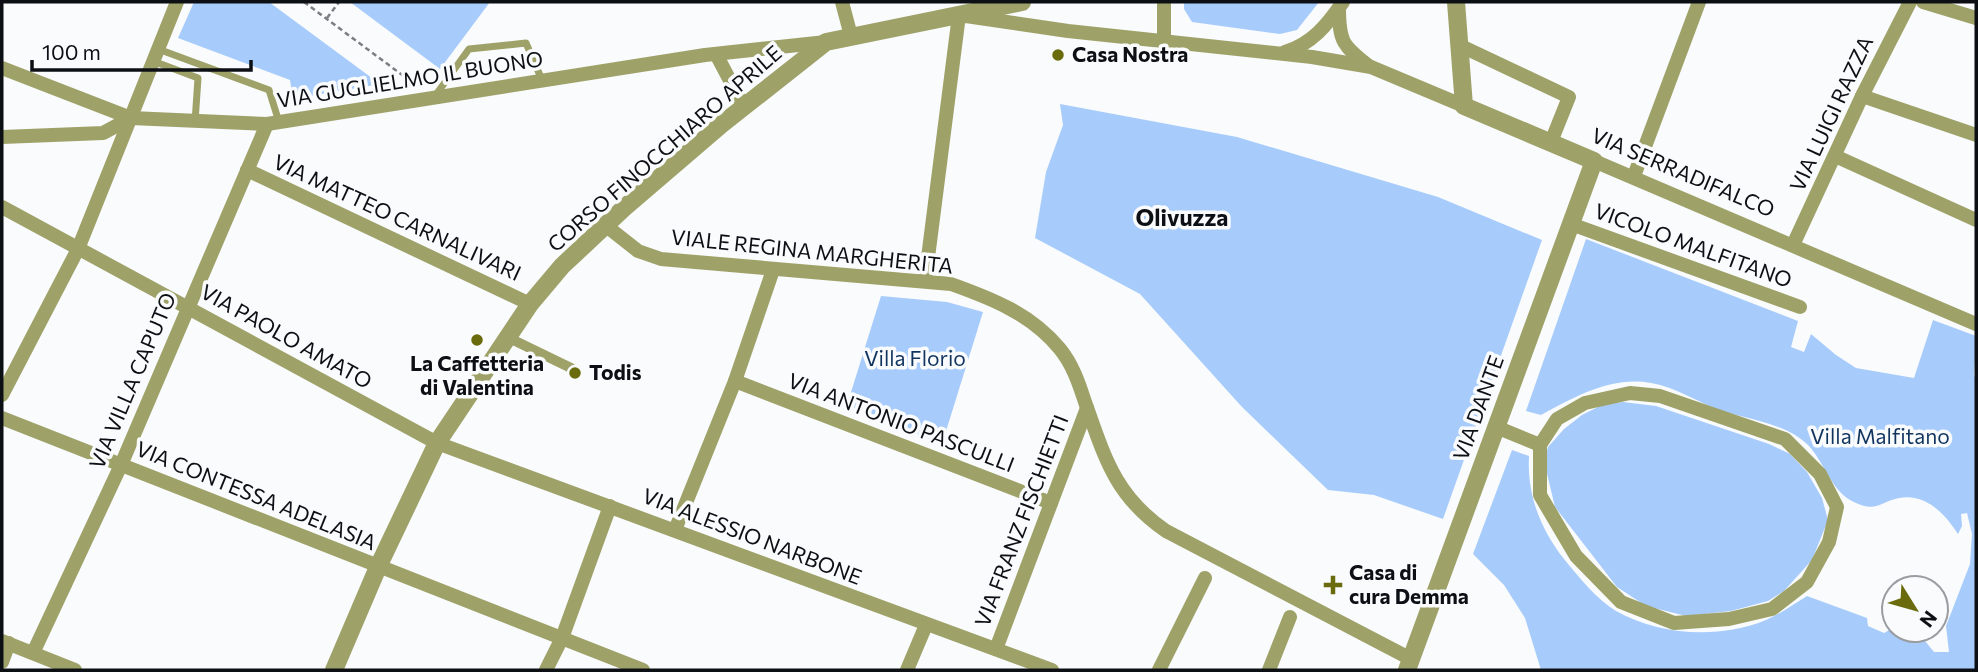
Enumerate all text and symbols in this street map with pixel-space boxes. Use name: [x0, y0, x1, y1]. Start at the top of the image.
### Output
scale bar: [32, 28, 250, 72]
street label: VIA LUIGI RAZZA: [1784, 32, 1878, 195]
text: 100 m: [42, 39, 101, 64]
street label: CORSO FINOCCHIARO APRILE: [542, 39, 786, 256]
place label: Casa Nostra: [1072, 41, 1188, 66]
street label: VIA GUGLIELMO IL BUONO: [275, 45, 545, 112]
marker: Casa Nostra: [1050, 47, 1066, 63]
street label: VIA SERRADIFALCO: [1588, 122, 1779, 221]
street label: VIA MATTEO CARNALIVARI: [270, 148, 526, 285]
street label: VICOLO MALFITANO: [1591, 197, 1796, 292]
district label: Olivuzza: [1136, 203, 1228, 231]
street label: VIALE REGINA MARGHERITA: [670, 223, 954, 278]
street label: VIA PAOLO AMATO: [197, 278, 377, 393]
street label: VIA VILLA CAPUTO: [83, 289, 180, 472]
marker: La Caffetteria di Valentina: [469, 332, 485, 348]
park label: Villa Florio: [864, 345, 966, 370]
place label: La Caffetteria di Valentina: [410, 350, 544, 399]
street label: VIA DANTE: [1447, 352, 1508, 463]
place label: Todis: [589, 359, 642, 384]
marker: Todis: [567, 365, 583, 381]
street label: VIA ANTONIO PASCULLI: [785, 367, 1018, 476]
street label: VIA FRANZ FISCHIETTI: [969, 411, 1073, 630]
park label: Villa Malfitano: [1810, 423, 1950, 448]
street label: VIA CONTESSA ADELASIA: [133, 435, 380, 554]
street label: VIA ALESSIO NARBONE: [639, 482, 866, 589]
place label: Casa di cura Demma: [1349, 559, 1469, 608]
north arrow: [1880, 574, 1950, 644]
marker: Casa di cura Demma: [1323, 575, 1343, 595]
text: N: [1915, 607, 1942, 632]

